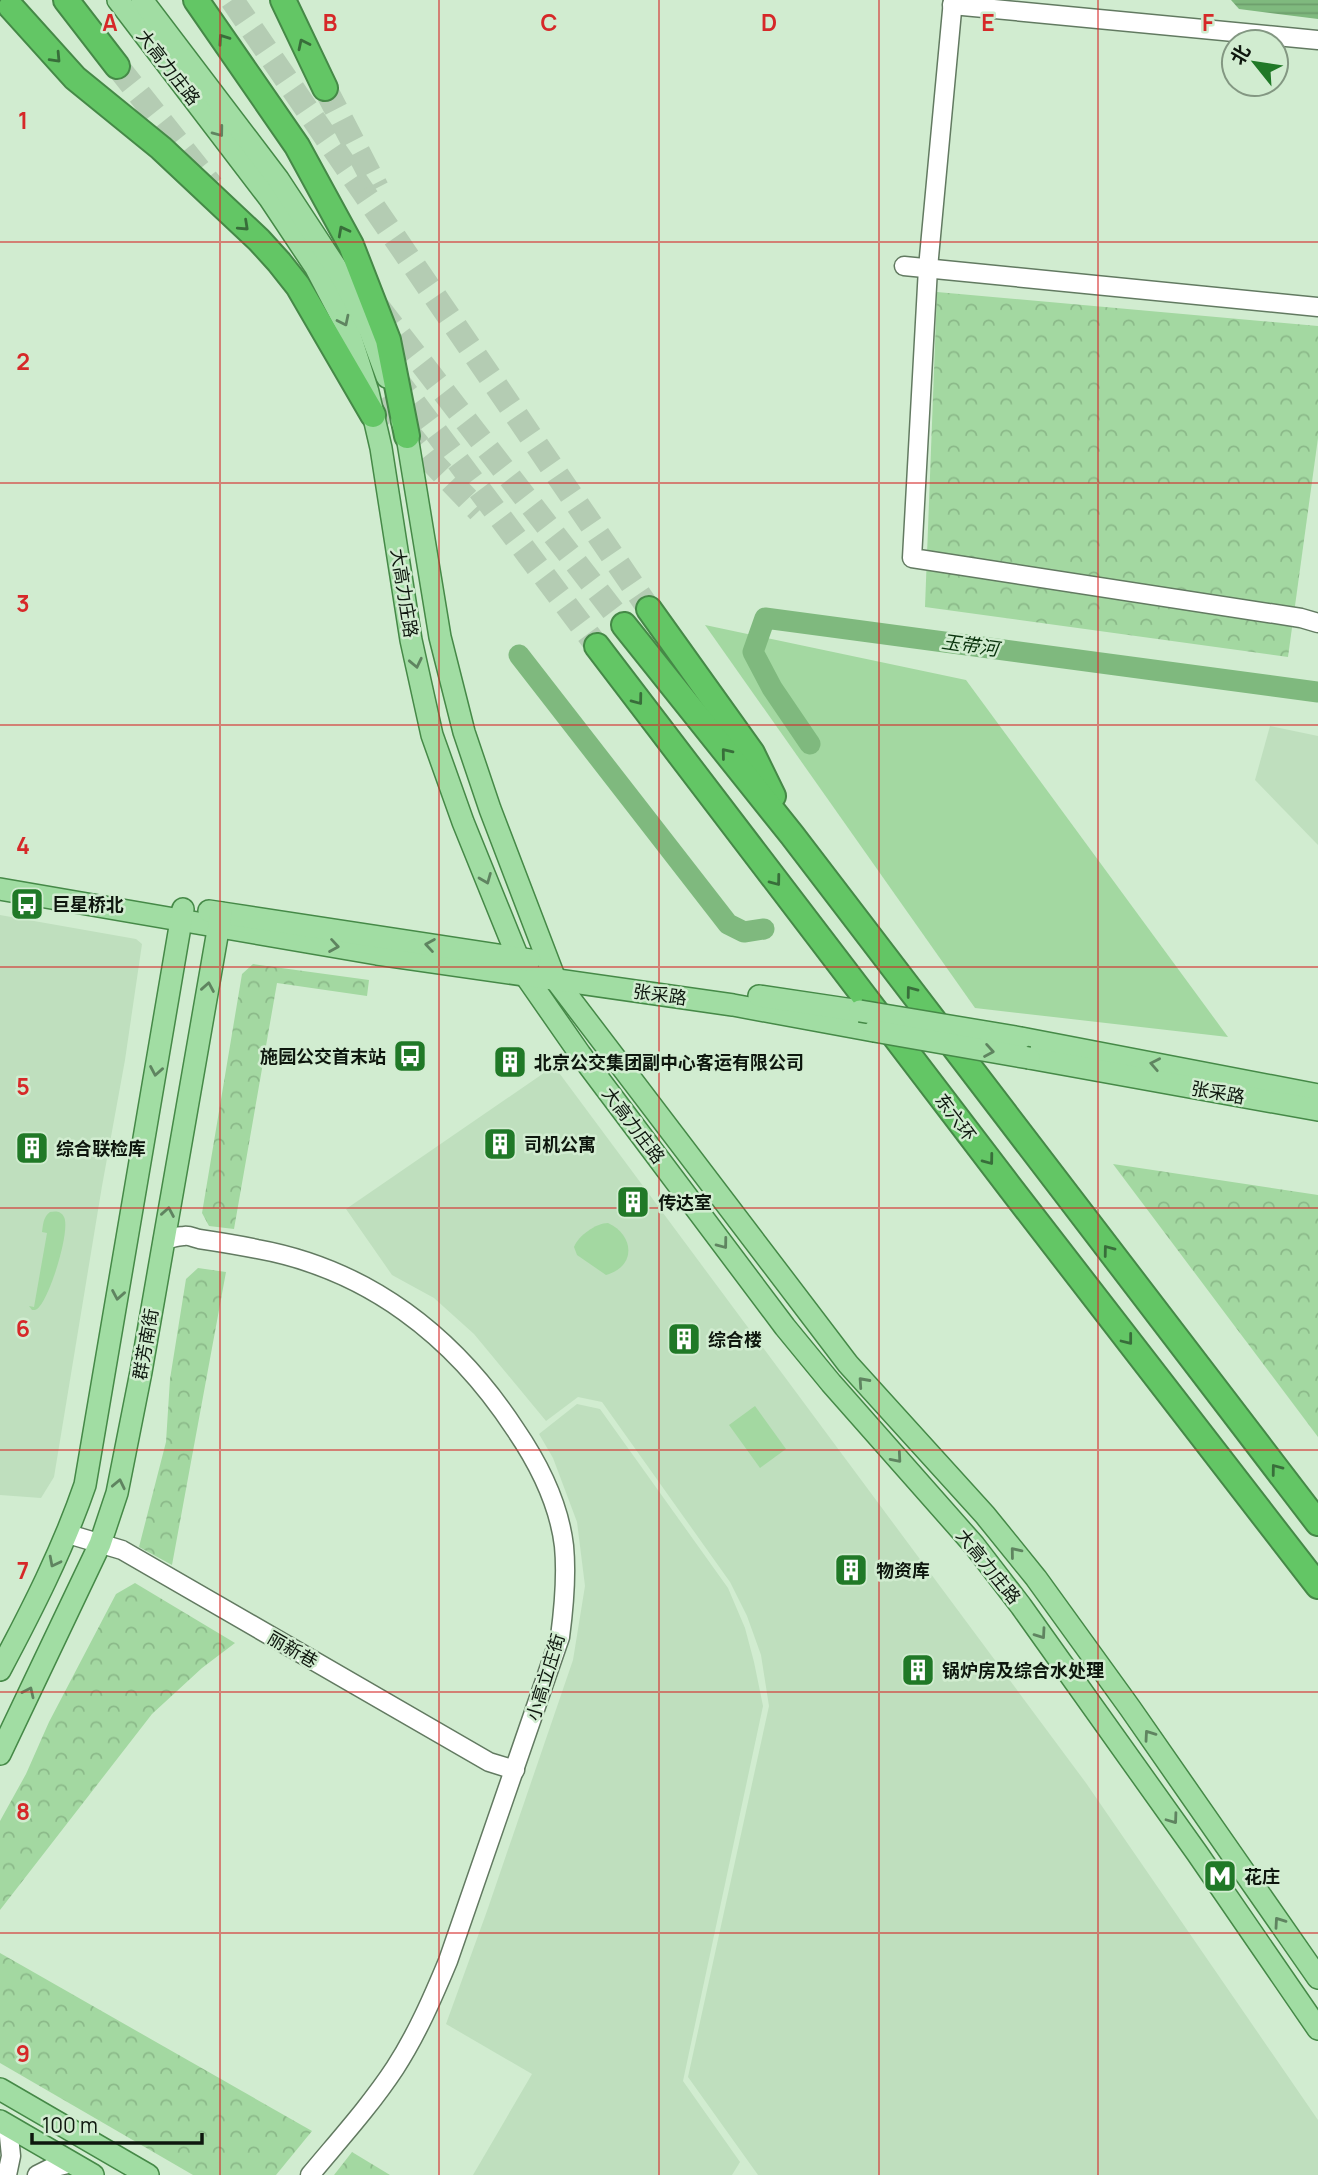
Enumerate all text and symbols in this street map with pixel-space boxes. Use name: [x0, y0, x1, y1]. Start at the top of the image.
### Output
text: A: [102, 6, 118, 38]
text: B: [323, 6, 337, 38]
text: C: [541, 6, 558, 38]
text: D: [761, 6, 777, 38]
text: E: [981, 6, 995, 38]
text: F: [1202, 6, 1214, 38]
street label: 大高力庄路: [132, 24, 206, 110]
north arrow: [1220, 28, 1290, 98]
one-way arrow: [219, 34, 231, 47]
one-way arrow: [298, 39, 312, 51]
text: 北: [1224, 40, 1256, 69]
one-way arrow: [48, 50, 61, 63]
text: 1: [18, 104, 28, 136]
one-way arrow: [210, 124, 223, 137]
one-way arrow: [236, 217, 249, 230]
one-way arrow: [338, 226, 351, 239]
one-way arrow: [335, 314, 349, 326]
text: 2: [16, 345, 30, 377]
street label: 大高力庄路: [386, 547, 424, 639]
text: 3: [16, 587, 30, 619]
water label: 玉带河: [940, 628, 1004, 662]
one-way arrow: [408, 657, 423, 669]
one-way arrow: [630, 693, 643, 705]
one-way arrow: [722, 749, 734, 762]
text: 4: [16, 829, 30, 861]
one-way arrow: [477, 872, 491, 884]
one-way arrow: [768, 873, 781, 886]
bus stop icon: 巨星桥北: [8, 885, 46, 923]
place label: 巨星桥北: [52, 892, 124, 916]
one-way arrow: [328, 938, 340, 953]
one-way arrow: [424, 938, 436, 953]
street label: 张采路: [632, 978, 688, 1010]
one-way arrow: [199, 982, 214, 994]
one-way arrow: [906, 986, 919, 999]
bus stop icon: 施园公交首末站: [391, 1037, 429, 1075]
building icon: 北京公交集团副中心客运有限公司: [491, 1043, 529, 1081]
one-way arrow: [983, 1043, 995, 1058]
place label: 施园公交首末站: [260, 1044, 386, 1068]
place label: 北京公交集团副中心客运有限公司: [534, 1050, 804, 1074]
one-way arrow: [1149, 1057, 1161, 1072]
one-way arrow: [149, 1065, 164, 1077]
text: 5: [16, 1070, 30, 1102]
street label: 张采路: [1189, 1075, 1247, 1109]
street label: 大高力庄路: [597, 1082, 671, 1168]
street label: 东六环: [930, 1088, 982, 1146]
building icon: 司机公寓: [481, 1125, 519, 1163]
building icon: 综合联检库: [13, 1129, 51, 1167]
place label: 司机公寓: [524, 1132, 596, 1156]
place label: 综合联检库: [56, 1136, 146, 1160]
one-way arrow: [980, 1152, 993, 1164]
building icon: 传达室: [614, 1183, 652, 1221]
place label: 传达室: [658, 1190, 712, 1214]
one-way arrow: [160, 1206, 175, 1217]
one-way arrow: [715, 1236, 728, 1248]
one-way arrow: [1104, 1245, 1117, 1257]
one-way arrow: [111, 1289, 126, 1301]
street label: 群芳南街: [127, 1306, 163, 1382]
text: 6: [16, 1312, 30, 1344]
building icon: 综合楼: [665, 1320, 703, 1358]
place label: 综合楼: [708, 1327, 762, 1351]
one-way arrow: [1119, 1332, 1132, 1344]
one-way arrow: [859, 1377, 872, 1390]
one-way arrow: [889, 1450, 901, 1463]
one-way arrow: [1272, 1464, 1285, 1477]
one-way arrow: [110, 1478, 125, 1490]
street label: 大高力庄路: [951, 1523, 1027, 1609]
one-way arrow: [1010, 1547, 1023, 1559]
building icon: 物资库: [832, 1551, 870, 1589]
text: 7: [17, 1554, 29, 1586]
one-way arrow: [48, 1555, 62, 1568]
place label: 物资库: [876, 1558, 930, 1582]
street label: 丽新巷: [264, 1625, 322, 1673]
one-way arrow: [1033, 1626, 1045, 1639]
street label: 小高立庄街: [520, 1630, 570, 1724]
building icon: 锅炉房及综合水处理: [899, 1651, 937, 1689]
place label: 锅炉房及综合水处理: [942, 1658, 1104, 1682]
one-way arrow: [21, 1687, 35, 1699]
one-way arrow: [1145, 1730, 1157, 1743]
text: 8: [16, 1795, 30, 1827]
one-way arrow: [1165, 1811, 1177, 1824]
metro station icon: 花庄: [1201, 1857, 1239, 1895]
place label: 花庄: [1244, 1864, 1280, 1888]
one-way arrow: [1275, 1917, 1287, 1930]
text: 9: [16, 2037, 30, 2069]
scale bar: [32, 2102, 201, 2146]
text: 100 m: [42, 2111, 98, 2139]

